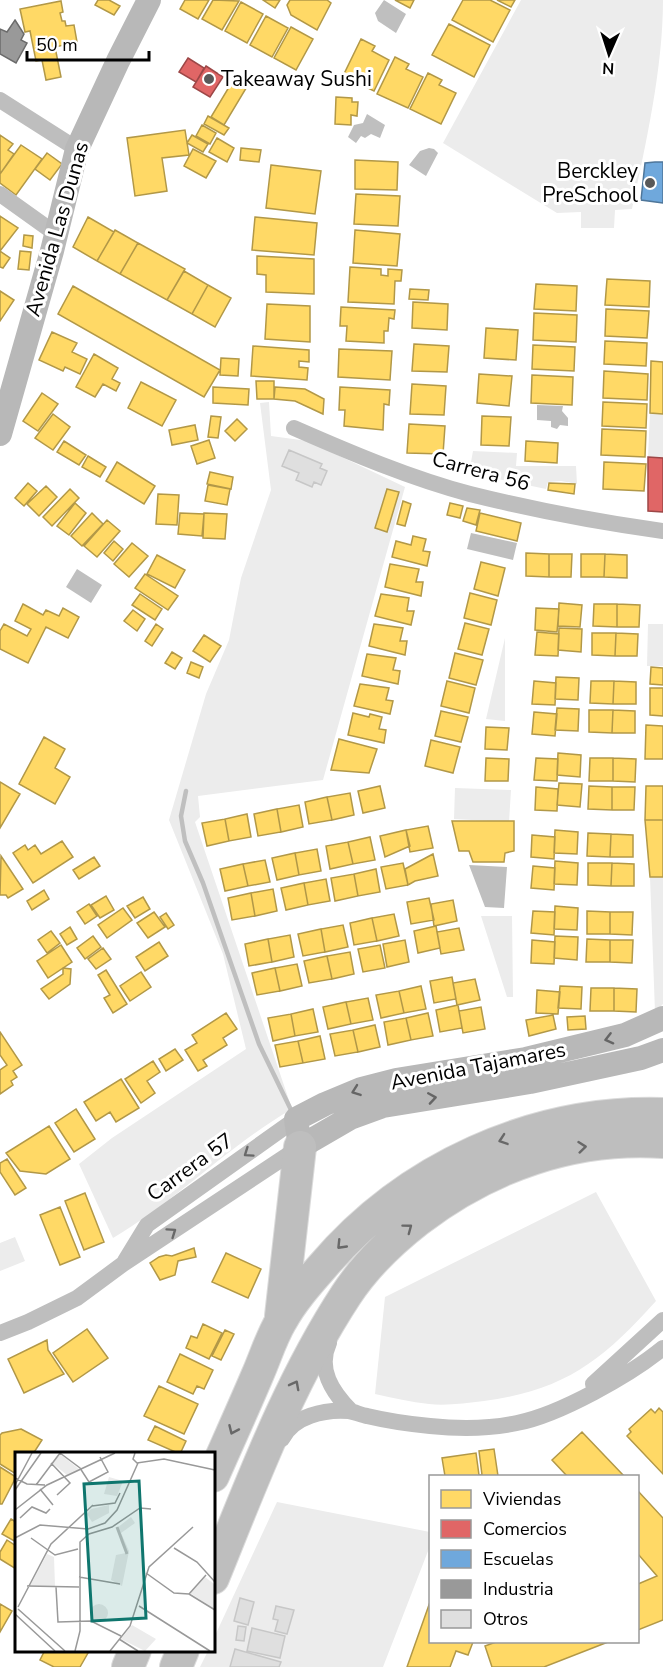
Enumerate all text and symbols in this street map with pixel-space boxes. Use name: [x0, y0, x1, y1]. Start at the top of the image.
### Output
scale bar: [27, 24, 148, 62]
north arrow: [579, 24, 639, 84]
text: 50 m: [36, 33, 78, 57]
text: N: [602, 57, 615, 79]
place label: Takeaway Sushi: [221, 65, 372, 93]
marker: Takeaway Sushi: [202, 72, 216, 86]
street label: Avenida Las Dunas: [19, 138, 95, 320]
place label: Berckley PreSchool: [542, 157, 639, 209]
marker: Berckley PreSchool: [643, 176, 657, 190]
street label: Carrera 56: [429, 445, 533, 497]
one-way arrow: [604, 1032, 614, 1045]
street label: Avenida Tajamares: [388, 1035, 568, 1097]
one-way arrow: [351, 1084, 362, 1097]
one-way arrow: [427, 1092, 437, 1105]
street label: Carrera 57: [141, 1126, 239, 1208]
one-way arrow: [498, 1133, 509, 1146]
one-way arrow: [578, 1141, 587, 1154]
one-way arrow: [244, 1146, 255, 1157]
one-way arrow: [401, 1224, 412, 1235]
one-way arrow: [165, 1228, 176, 1239]
one-way arrow: [337, 1238, 348, 1249]
one-way arrow: [288, 1381, 299, 1391]
one-way arrow: [228, 1424, 240, 1435]
inset map: [15, 1452, 214, 1652]
legend: [429, 1475, 639, 1643]
text: Viviendas: [482, 1487, 562, 1511]
text: Comercios: [483, 1517, 567, 1541]
text: Escuelas: [483, 1547, 554, 1571]
text: Industria: [483, 1577, 553, 1601]
text: Otros: [483, 1607, 528, 1631]

